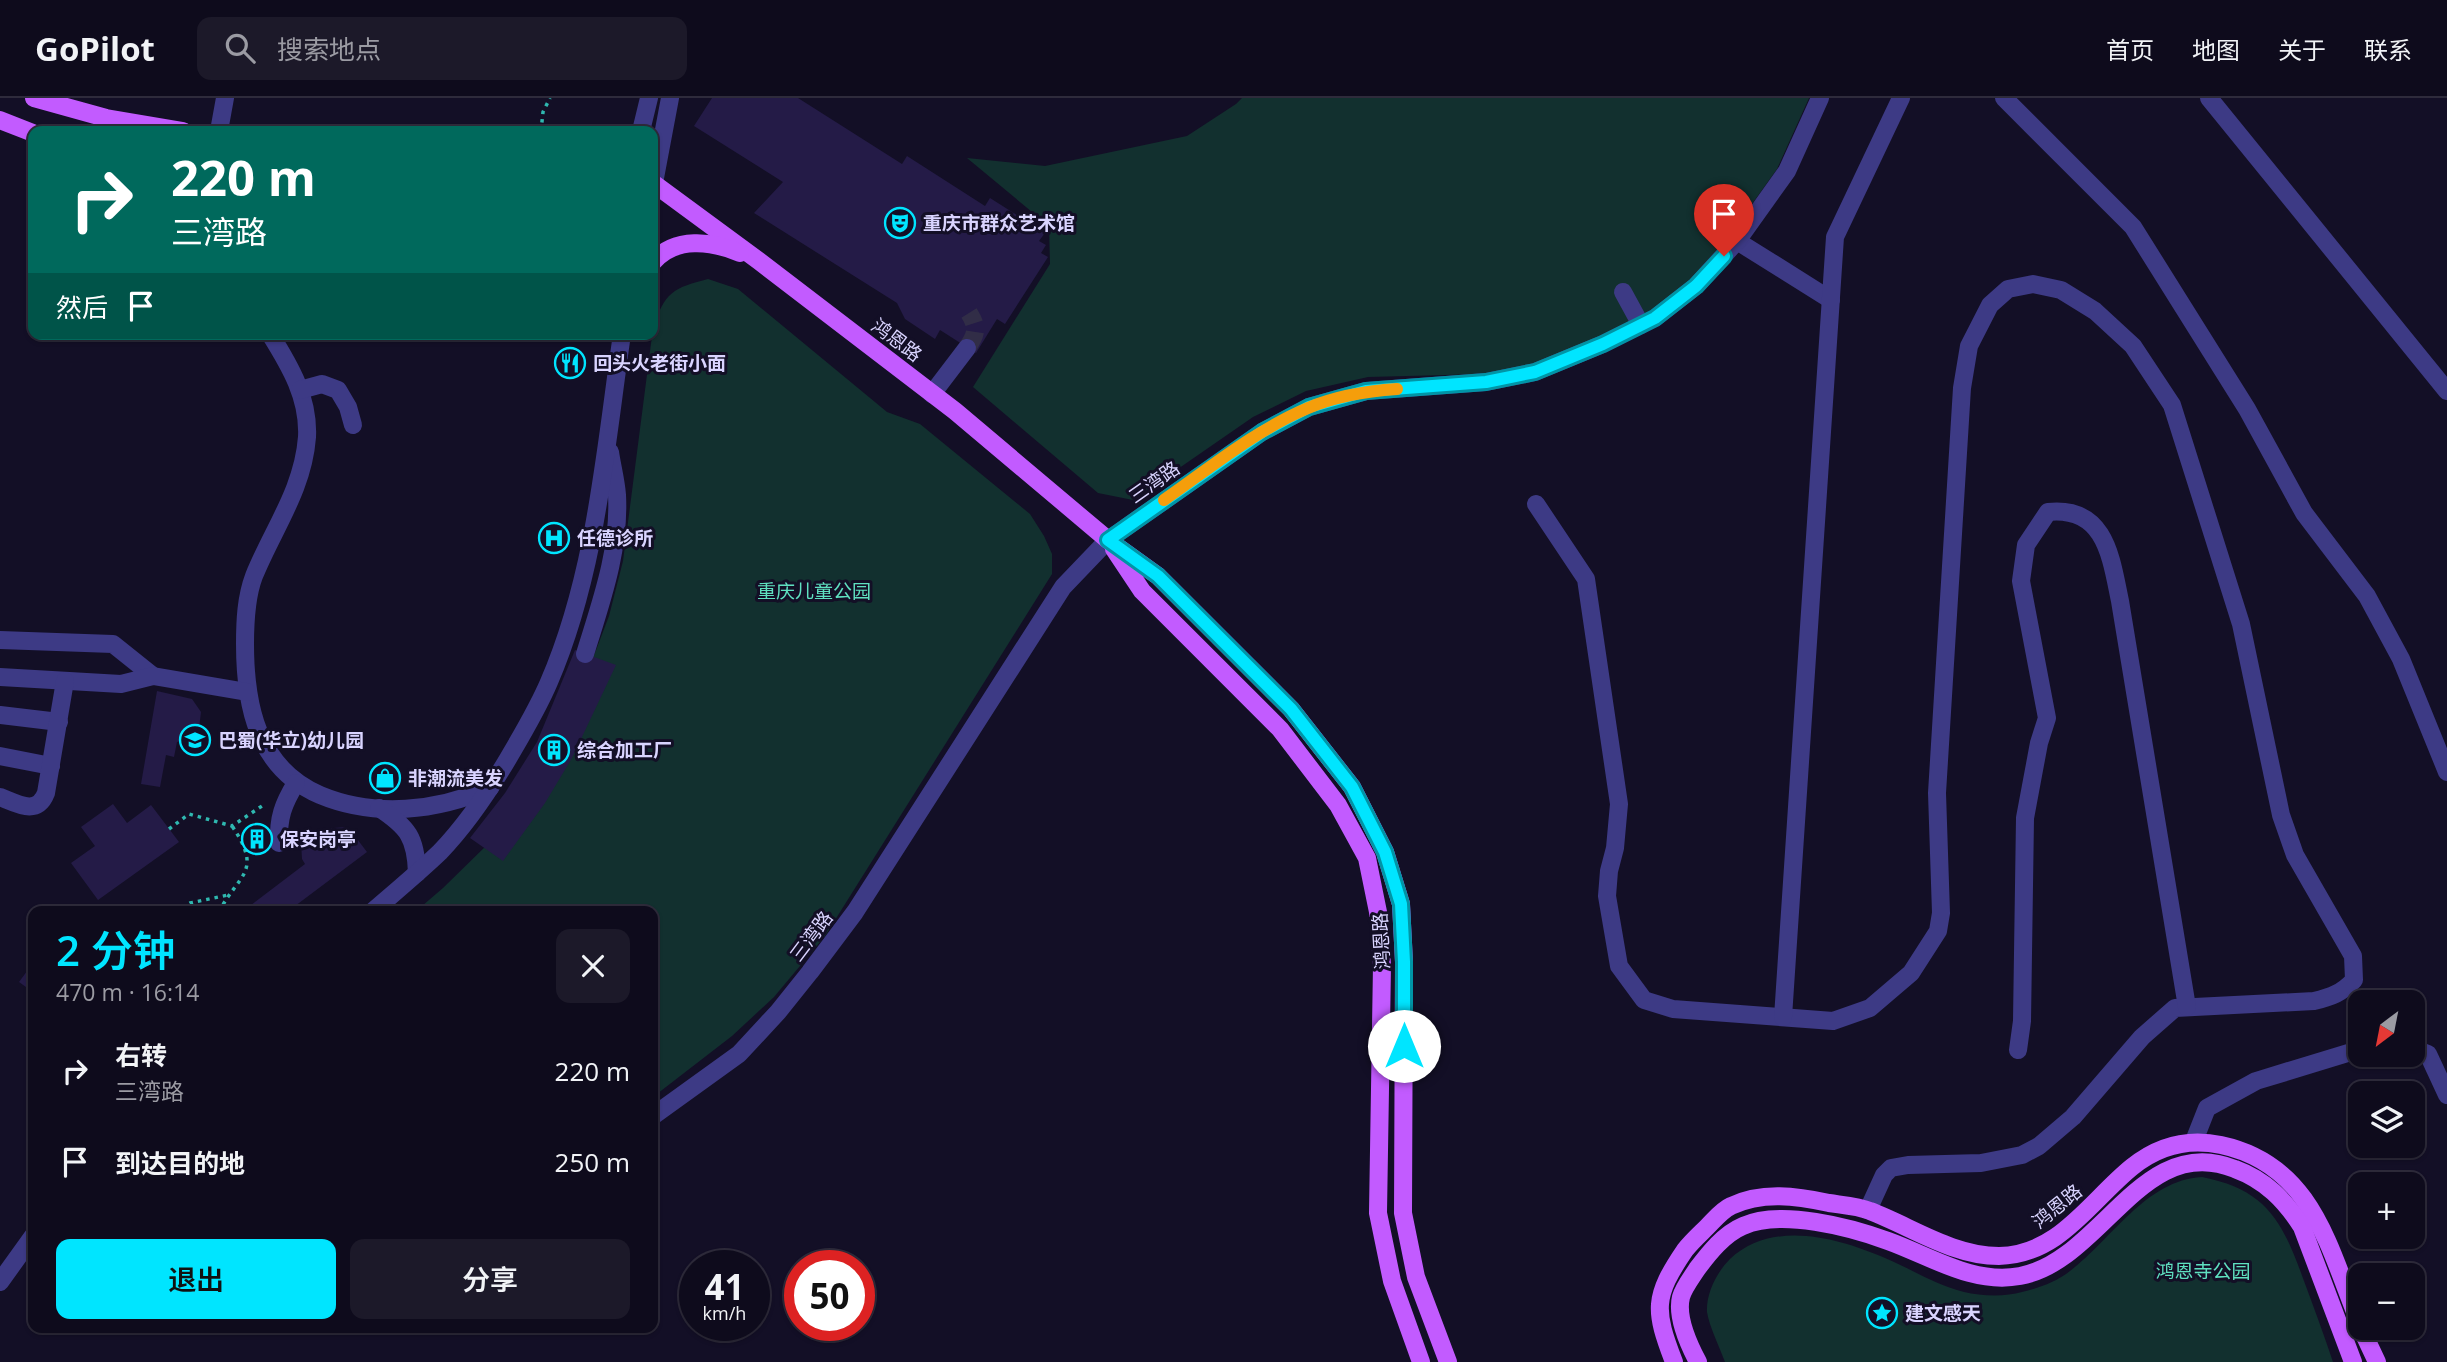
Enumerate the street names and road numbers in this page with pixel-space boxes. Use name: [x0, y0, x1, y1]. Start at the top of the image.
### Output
street label: 鸿恩路: [866, 312, 928, 368]
street label: 三湾路: [1123, 455, 1185, 509]
street label: 三湾路: [783, 905, 839, 967]
street label: 鸿恩路: [1367, 912, 1395, 970]
street label: 鸿恩路: [2027, 1178, 2087, 1234]

